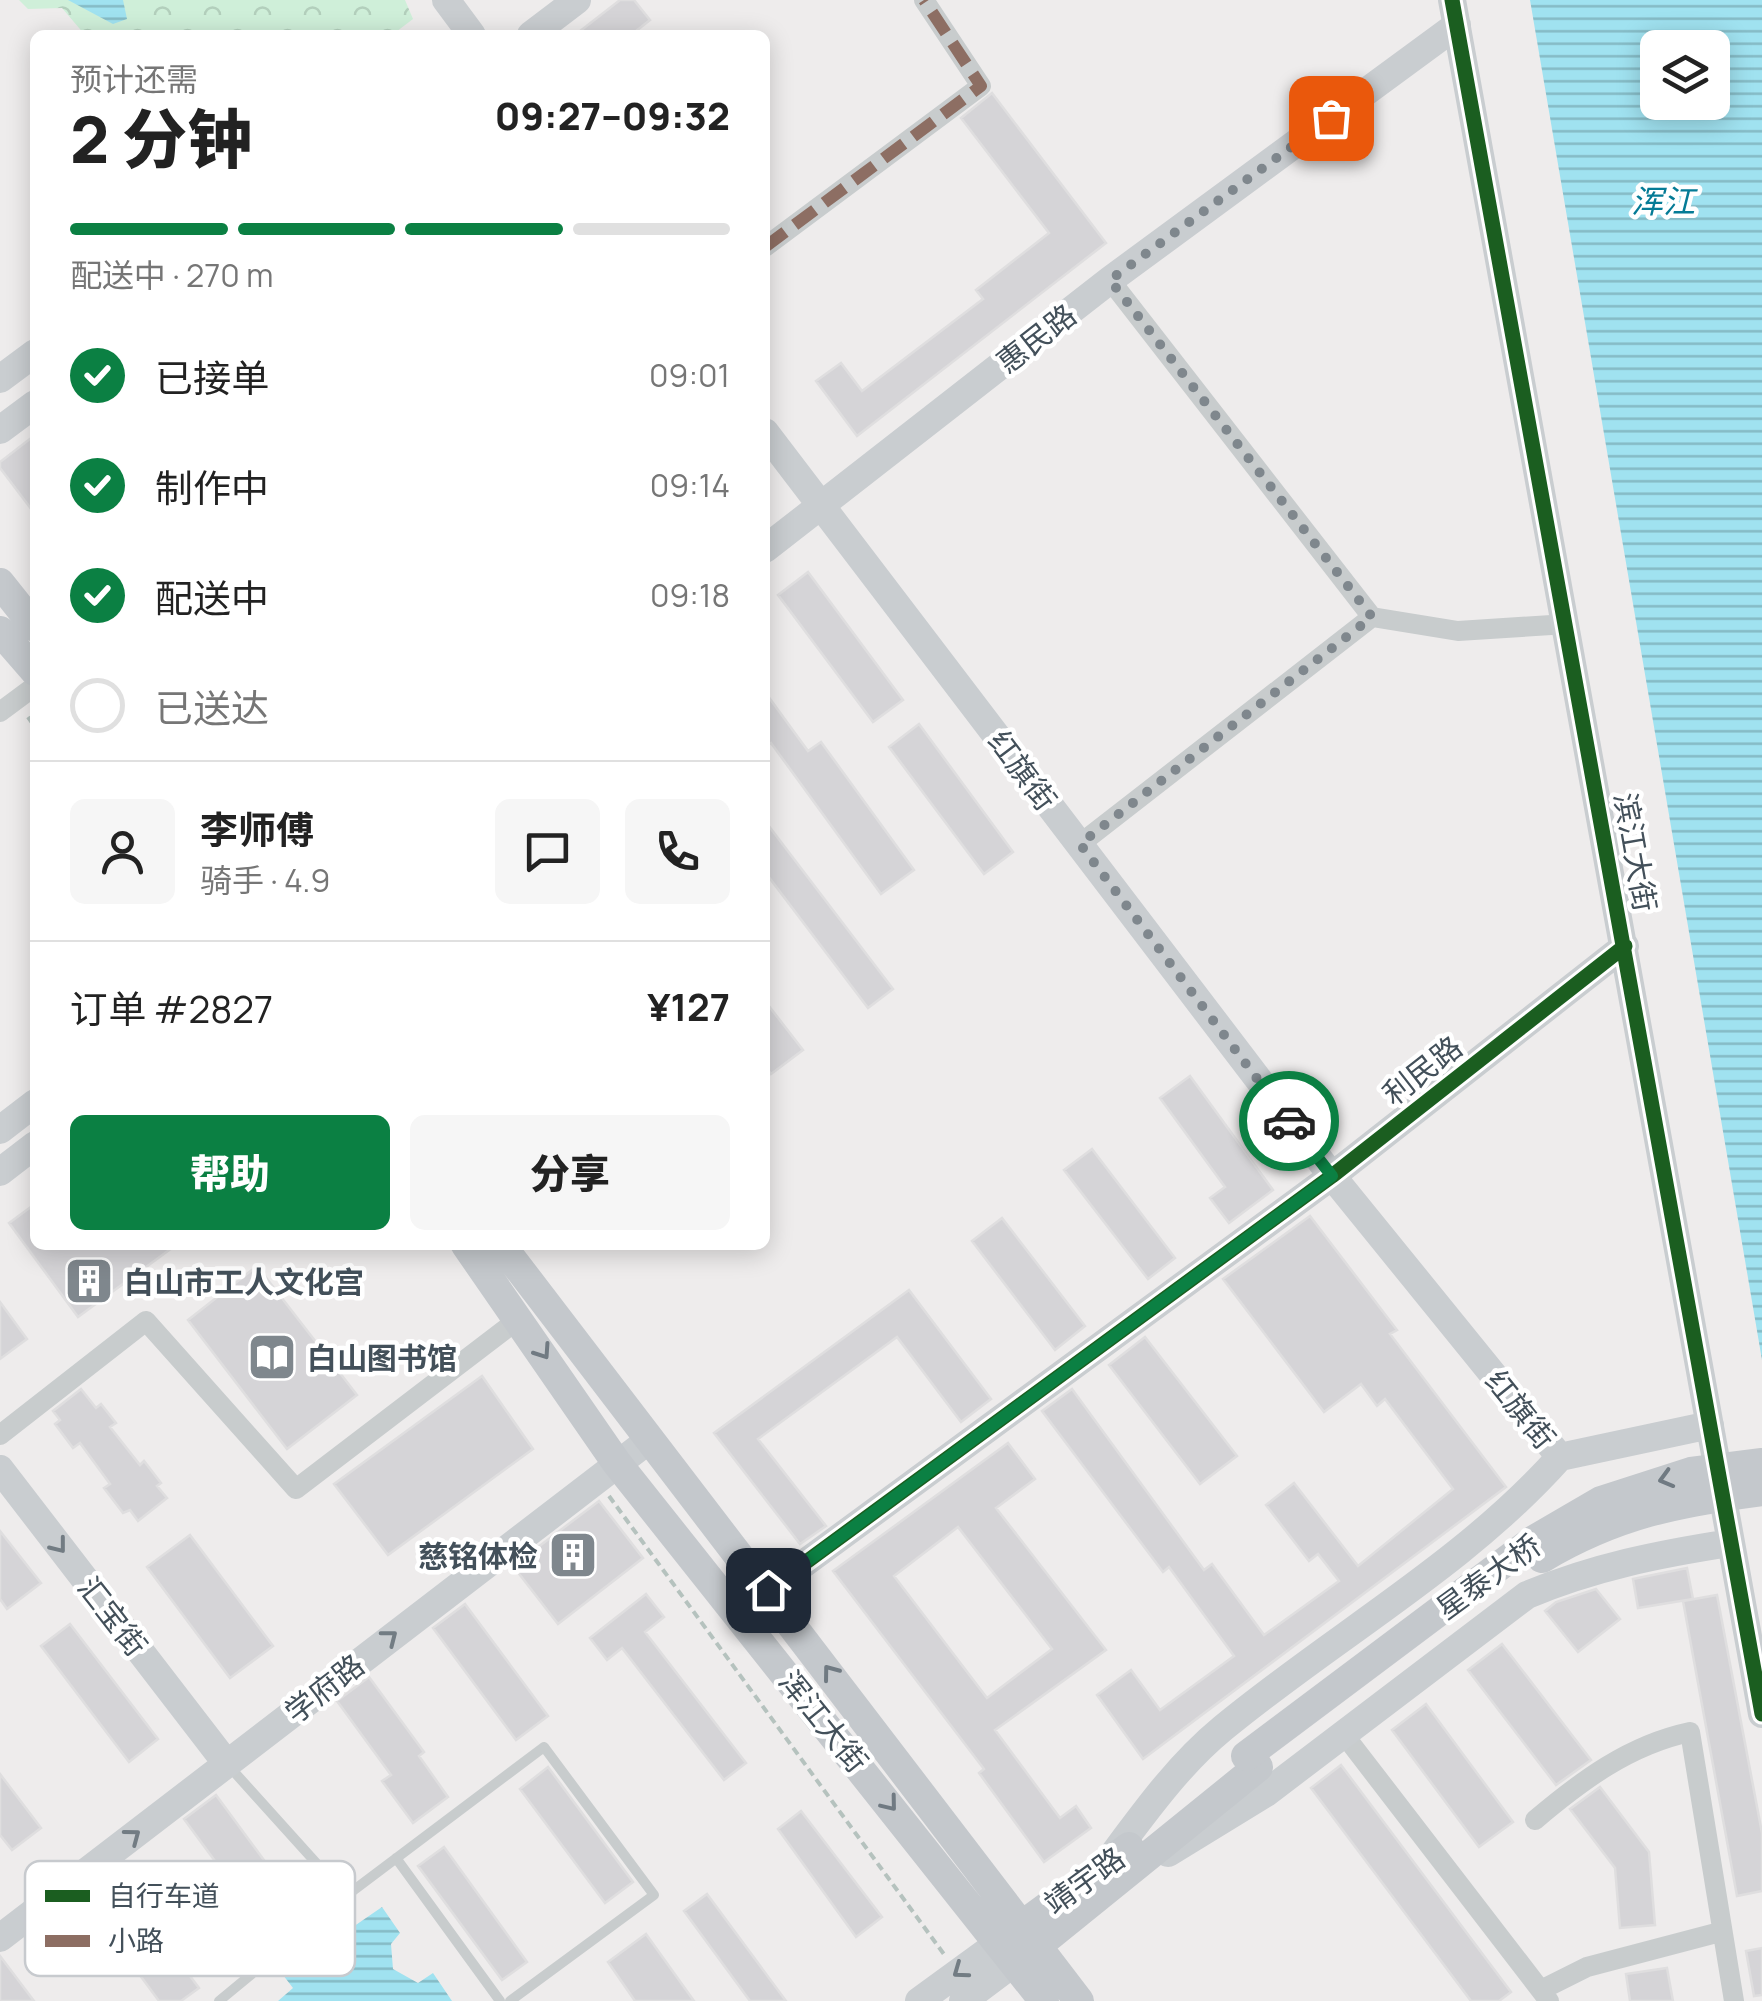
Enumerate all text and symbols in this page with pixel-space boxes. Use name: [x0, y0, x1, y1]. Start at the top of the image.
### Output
map controls: [1640, 30, 1730, 120]
button: layers: [1640, 30, 1730, 120]
text: 预计还需: [70, 57, 198, 101]
pin: [1289, 76, 1374, 161]
text: 09:27–09:32: [495, 89, 730, 141]
icon: bag: [1304, 91, 1359, 146]
text: 2 分钟: [70, 94, 252, 183]
water label: 浑江: [1631, 179, 1698, 223]
text: 配送中 · 270 m: [70, 253, 273, 297]
street label: 惠民路: [988, 294, 1084, 382]
icon: check: [70, 348, 125, 403]
text: 已接单: [155, 351, 269, 403]
text: 09:01: [649, 353, 730, 397]
icon: check: [70, 458, 125, 513]
text: 制作中: [155, 461, 269, 513]
text: 09:14: [650, 463, 730, 507]
icon: check: [70, 568, 125, 623]
text: 配送中: [155, 571, 269, 623]
text: 09:18: [650, 573, 730, 617]
text: 已送达: [155, 681, 269, 733]
street label: 红旗街: [980, 722, 1066, 818]
street label: 滨江大街: [1605, 789, 1667, 915]
button: person: [70, 799, 175, 904]
button: chat: [495, 799, 600, 904]
button: phone: [625, 799, 730, 904]
text: 李师傅: [200, 803, 314, 855]
text: 骑手 · 4.9: [200, 858, 330, 902]
text: ¥127: [647, 980, 730, 1032]
text: 订单 #2827: [70, 982, 273, 1034]
street label: 利民路: [1374, 1026, 1470, 1114]
courier: [1239, 1071, 1339, 1171]
icon: car: [1262, 1094, 1317, 1149]
button: 帮助: [70, 1115, 390, 1230]
button: 分享: [410, 1115, 730, 1230]
building icon: 白山市工人文化宫: [63, 1255, 115, 1307]
place label: 白山市工人文化宫: [124, 1261, 364, 1302]
library icon: 白山图书馆: [246, 1331, 298, 1383]
place label: 白山图书馆: [307, 1337, 457, 1378]
one-way arrow: [531, 1342, 550, 1360]
street label: 红旗街: [1477, 1361, 1565, 1457]
one-way arrow: [1658, 1467, 1675, 1488]
street label: 星泰大桥: [1427, 1524, 1549, 1628]
building icon: 慈铭体检: [547, 1529, 599, 1581]
one-way arrow: [48, 1535, 65, 1553]
place label: 慈铭体检: [418, 1535, 538, 1576]
pin: [726, 1548, 811, 1633]
icon: home: [741, 1563, 796, 1618]
street label: 汇宝街: [69, 1568, 157, 1664]
one-way arrow: [379, 1631, 397, 1649]
street label: 学府路: [276, 1644, 372, 1732]
street label: 浑江大街: [770, 1661, 878, 1781]
one-way arrow: [825, 1665, 842, 1683]
one-way arrow: [878, 1793, 896, 1811]
one-way arrow: [122, 1830, 140, 1847]
street label: 靖宇路: [1036, 1837, 1132, 1923]
legend: [25, 1861, 355, 1976]
text: 自行车道: [108, 1876, 220, 1914]
text: 小路: [108, 1921, 164, 1959]
one-way arrow: [953, 1960, 971, 1977]

